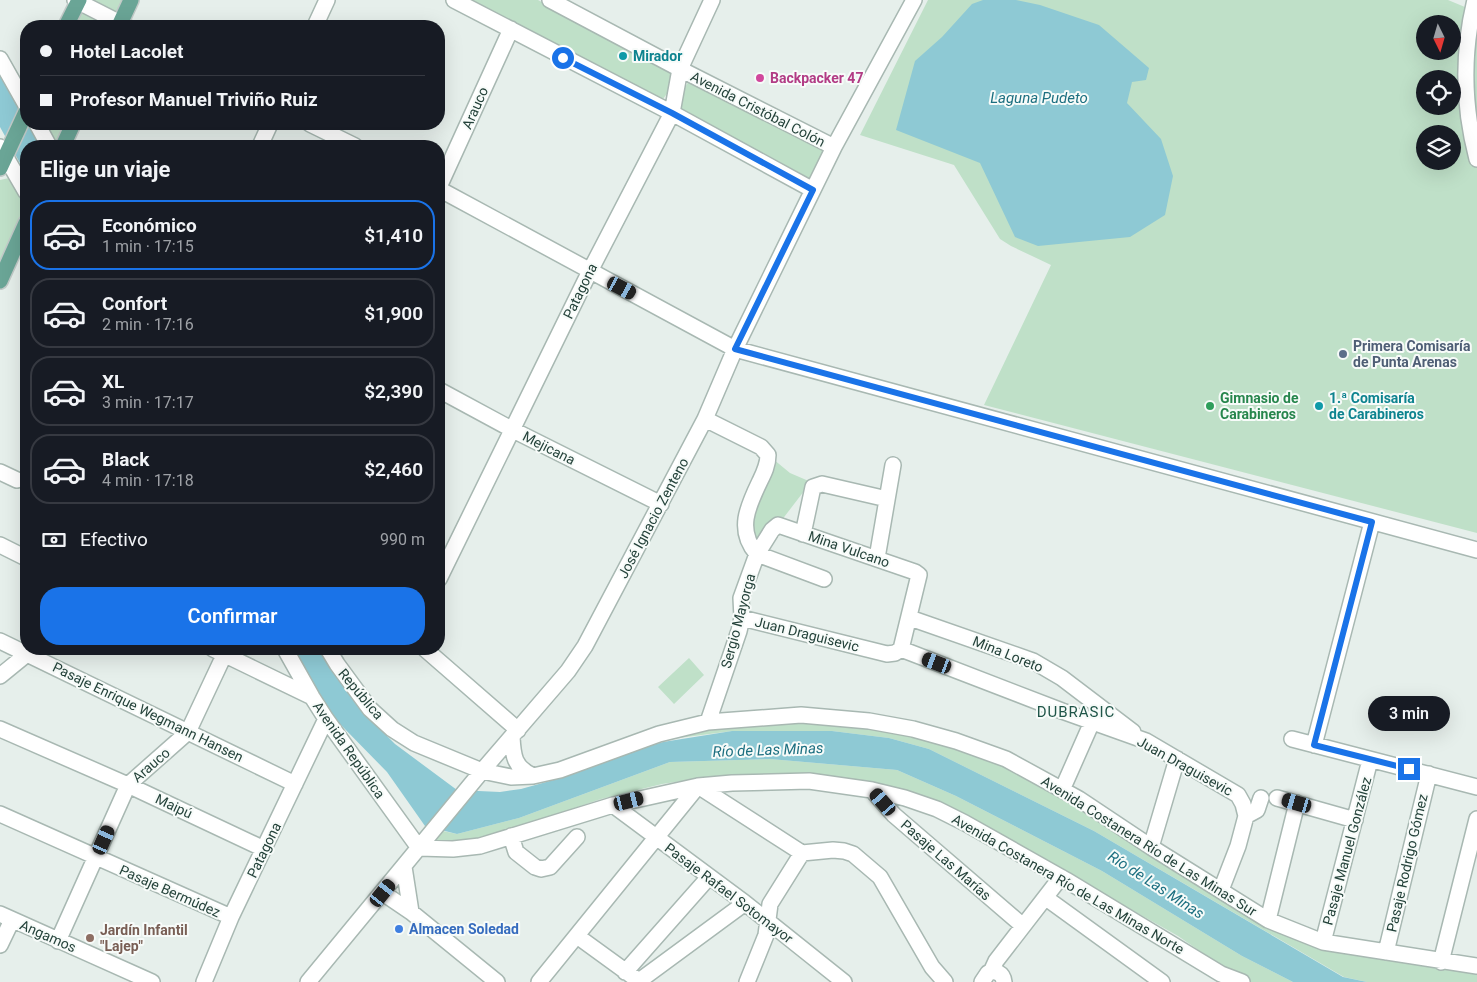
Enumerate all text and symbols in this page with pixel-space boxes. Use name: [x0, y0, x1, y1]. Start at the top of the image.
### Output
north arrow: [1416, 15, 1461, 60]
map controls: [1416, 15, 1461, 170]
text: Hotel Lacolet: [70, 40, 183, 63]
route start: [552, 47, 574, 69]
place label: Mirador: [633, 48, 682, 64]
marker: Mirador: [617, 50, 629, 62]
street label: Avenida Cristóbal Colón: [688, 68, 828, 150]
place label: Backpacker 47: [770, 70, 863, 86]
button: locate: [1416, 70, 1461, 115]
marker: Backpacker 47: [754, 72, 766, 84]
street label: Arauco: [459, 85, 491, 131]
text: Profesor Manuel Triviño Ruiz: [70, 88, 318, 111]
water label: Laguna Pudeto: [990, 89, 1088, 107]
button: layers: [1416, 125, 1461, 170]
text: Elige un viaje: [40, 157, 170, 182]
icon: car: [42, 213, 87, 258]
text: Económico: [102, 214, 197, 237]
text: $1,410: [364, 224, 423, 247]
text: 1 min · 17:15: [102, 237, 194, 256]
street label: Patagona: [560, 261, 600, 321]
car: [605, 274, 638, 302]
icon: car: [42, 291, 87, 336]
text: Confort: [102, 292, 167, 315]
text: $1,900: [364, 302, 423, 325]
text: 2 min · 17:16: [102, 315, 194, 334]
place label: Primera Comisaría de Punta Arenas: [1353, 338, 1471, 370]
marker: Primera Comisaría de Punta Arenas: [1337, 348, 1349, 360]
icon: car: [42, 369, 87, 414]
text: XL: [102, 370, 124, 393]
text: $2,390: [364, 380, 423, 403]
place label: Gimnasio de Carabineros: [1220, 390, 1299, 422]
place label: 1.ª Comisaría de Carabineros: [1329, 390, 1424, 422]
text: 3 min · 17:17: [102, 393, 194, 412]
marker: Gimnasio de Carabineros: [1204, 400, 1216, 412]
marker: 1.ª Comisaría de Carabineros: [1313, 400, 1325, 412]
street label: Mejicana: [520, 428, 578, 468]
icon: car: [42, 447, 87, 492]
text: Black: [102, 448, 149, 471]
street label: José Ignacio Zenteno: [614, 455, 692, 581]
text: $2,460: [364, 458, 423, 481]
text: 4 min · 17:18: [102, 471, 194, 490]
icon: cash: [40, 526, 68, 554]
text: Efectivo: [80, 528, 148, 551]
street label: Mina Vulcano: [806, 528, 892, 570]
text: 990 m: [380, 530, 425, 549]
street label: Sergio Mayorga: [718, 572, 758, 670]
button: Confirmar: [40, 587, 425, 645]
street label: Juan Draguisevic: [753, 613, 861, 655]
street label: Mina Loreto: [970, 633, 1046, 675]
car: [920, 651, 953, 675]
street label: Pasaje Enrique Wegmann Hansen: [50, 659, 246, 765]
street label: República: [335, 665, 387, 723]
callout: 3 min: [1368, 696, 1450, 732]
street label: Avenida República: [310, 699, 388, 801]
district label: DUBRASIC: [1037, 703, 1115, 721]
text: 3 min: [1389, 704, 1429, 723]
street label: Juan Draguisevic: [1135, 733, 1235, 799]
water label: Río de Las Minas: [712, 739, 824, 761]
street label: Arauco: [129, 744, 173, 786]
route end: [1398, 758, 1420, 780]
street label: Avenida Costanera Río de Las Minas Sur: [1038, 772, 1260, 920]
street label: Pasaje Manuel González: [1320, 775, 1374, 927]
car: [867, 786, 898, 818]
car: [612, 790, 645, 812]
street label: Maipú: [153, 791, 195, 821]
car: [1280, 792, 1313, 814]
street label: Pasaje Rodrigo Gómez: [1383, 792, 1431, 934]
street label: Avenida Costanera Río de Las Minas Norte: [949, 811, 1187, 957]
street label: Pasaje Las Marías: [898, 817, 994, 903]
street label: Patagona: [244, 820, 284, 880]
car: [91, 823, 116, 857]
street label: Pasaje Rafael Sotomayor: [662, 840, 796, 947]
water label: Río de Las Minas: [1105, 847, 1207, 923]
street label: Pasaje Bermúdez: [117, 862, 223, 920]
car: [367, 877, 398, 909]
street label: Angamos: [17, 917, 79, 955]
place label: Almacen Soledad: [409, 921, 519, 937]
place label: Jardín Infantil "Lajep": [100, 922, 188, 954]
marker: Almacen Soledad: [393, 923, 405, 935]
marker: Jardín Infantil "Lajep": [84, 932, 96, 944]

